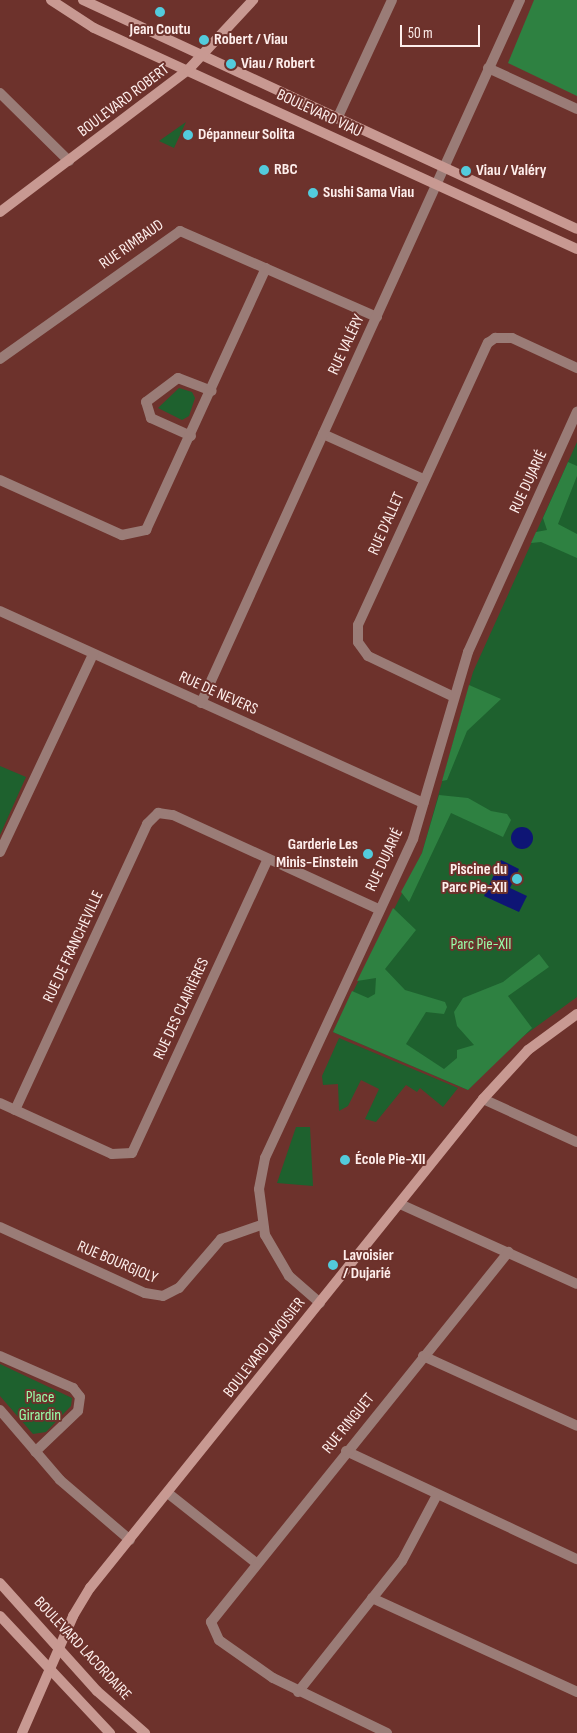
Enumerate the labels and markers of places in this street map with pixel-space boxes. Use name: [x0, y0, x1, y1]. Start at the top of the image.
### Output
marker: Jean Coutu: [154, 6, 166, 18]
place label: Jean Coutu: [130, 20, 190, 40]
place label: Robert / Viau: [214, 30, 288, 50]
marker: Robert / Viau: [198, 34, 210, 46]
place label: Viau / Robert: [241, 54, 315, 74]
marker: Viau / Robert: [225, 58, 237, 70]
place label: Dépanneur Solita: [198, 125, 295, 145]
marker: Dépanneur Solita: [182, 129, 194, 141]
place label: RBC: [274, 160, 298, 180]
place label: Viau / Valéry: [476, 161, 547, 181]
marker: RBC: [258, 164, 270, 176]
marker: Viau / Valéry: [460, 165, 472, 177]
place label: Sushi Sama Viau: [323, 183, 414, 203]
marker: Sushi Sama Viau: [307, 187, 319, 199]
place label: Garderie Les Minis-Einstein: [276, 835, 358, 873]
marker: Garderie Les Minis-Einstein: [362, 848, 374, 860]
place label: Piscine du Parc Pie-XII: [442, 860, 507, 898]
marker: Piscine du Parc Pie-XII: [511, 873, 523, 885]
place label: École Pie-XII: [355, 1150, 426, 1170]
marker: École Pie-XII: [339, 1154, 351, 1166]
place label: Lavoisier / Dujarié: [343, 1246, 394, 1284]
marker: Lavoisier / Dujarié: [327, 1259, 339, 1271]

